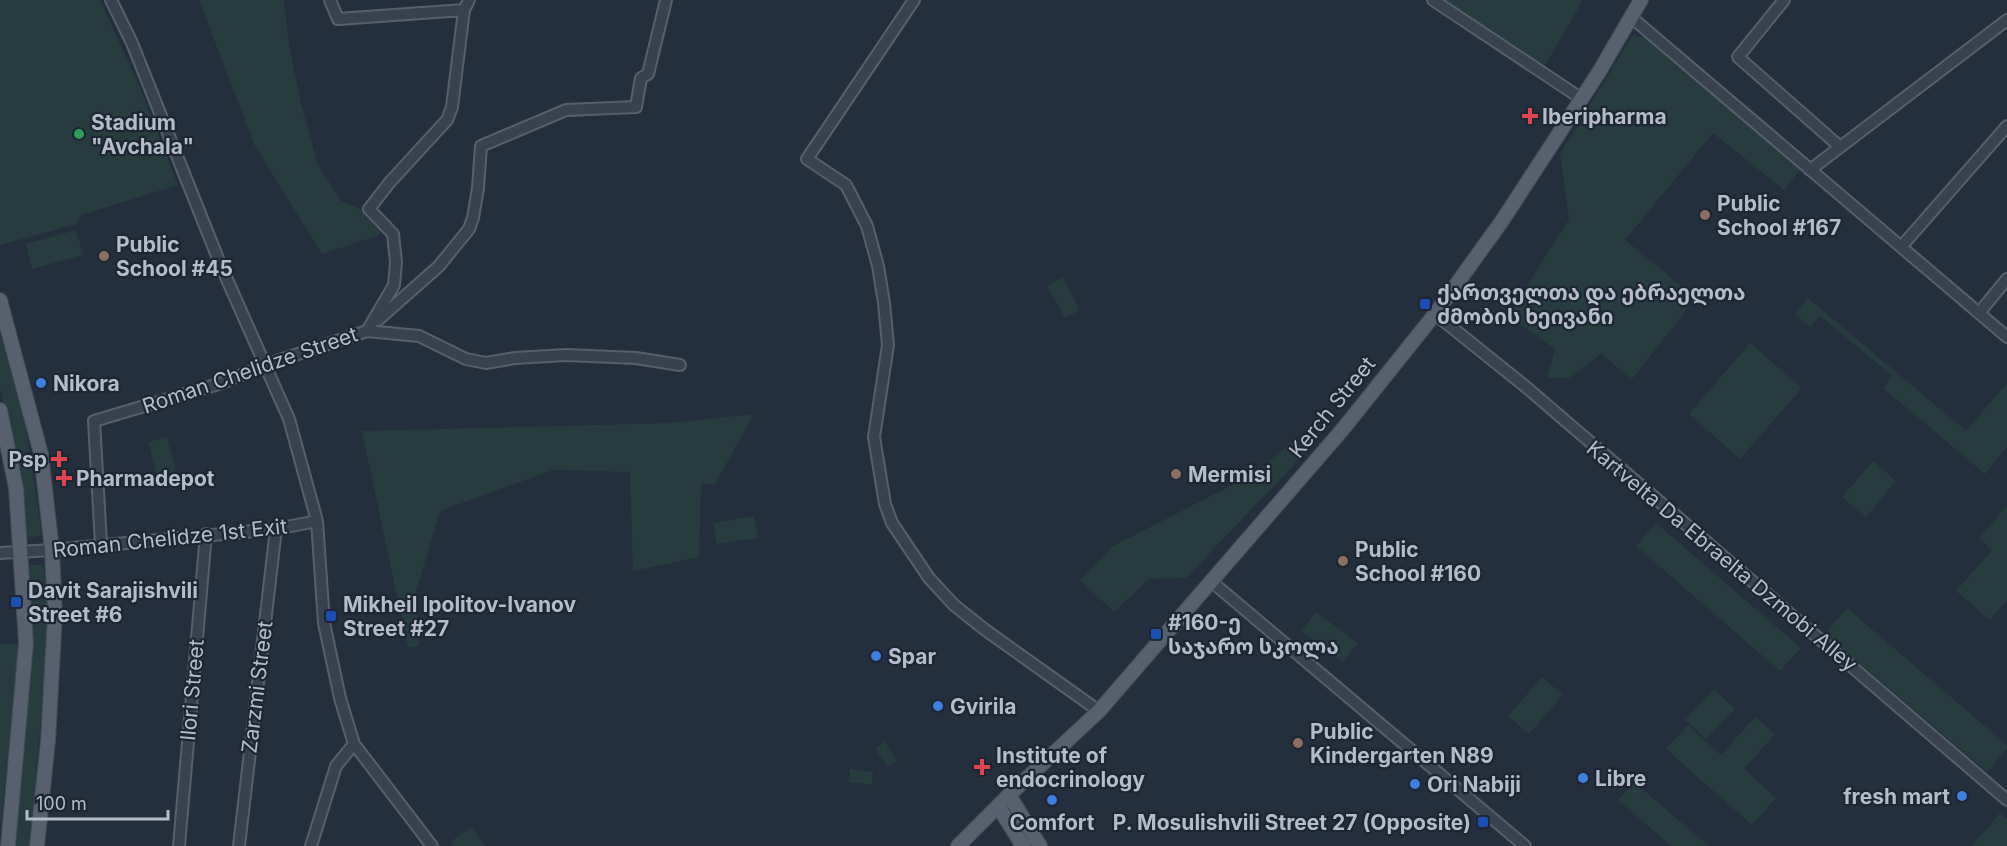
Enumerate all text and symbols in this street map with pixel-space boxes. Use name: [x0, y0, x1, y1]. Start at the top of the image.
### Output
place label: Iberipharma: [1542, 104, 1667, 129]
marker: Iberipharma: [1523, 109, 1537, 123]
place label: Stadium "Avchala": [91, 110, 194, 159]
marker: Stadium "Avchala": [72, 127, 86, 141]
place label: Public School #167: [1717, 191, 1841, 240]
marker: Public School #167: [1698, 208, 1712, 222]
place label: Public School #45: [116, 232, 233, 281]
marker: Public School #45: [97, 249, 111, 263]
place label: ქართველთა და ებრაელთა ძმობის ხეივანი: [1437, 280, 1746, 329]
marker: ქართველთა და ებრაელთა ძმობის ხეივანი: [1418, 297, 1432, 311]
street label: Roman Chelidze Street: [139, 321, 361, 419]
street label: Kerch Street: [1284, 351, 1380, 463]
place label: Nikora: [53, 371, 120, 396]
marker: Nikora: [34, 376, 48, 390]
street label: Kartvelta Da Ebraelta Dzmobi Alley: [1582, 435, 1862, 677]
place label: Psp: [8, 447, 47, 472]
marker: Psp: [52, 452, 66, 466]
place label: Mermisi: [1188, 462, 1271, 487]
place label: Pharmadepot: [76, 466, 215, 491]
marker: Mermisi: [1169, 467, 1183, 481]
marker: Pharmadepot: [57, 471, 71, 485]
street label: Roman Chelidze 1st Exit: [52, 513, 288, 563]
place label: Public School #160: [1355, 537, 1481, 586]
marker: Public School #160: [1336, 554, 1350, 568]
place label: Davit Sarajishvili Street #6: [28, 578, 198, 627]
place label: Mikheil Ipolitov-Ivanov Street #27: [343, 592, 577, 641]
marker: Davit Sarajishvili Street #6: [9, 595, 23, 609]
marker: Mikheil Ipolitov-Ivanov Street #27: [324, 609, 338, 623]
place label: #160-ე საჯარო სკოლა: [1168, 610, 1339, 660]
street label: Zarzmi Street: [236, 619, 278, 755]
marker: #160-ე საჯარო სკოლა: [1149, 627, 1163, 641]
street label: Ilori Street: [175, 638, 209, 742]
place label: Spar: [888, 644, 936, 669]
marker: Spar: [869, 649, 883, 663]
place label: Gvirila: [950, 694, 1016, 719]
marker: Gvirila: [931, 699, 945, 713]
place label: Public Kindergarten N89: [1310, 719, 1494, 768]
marker: Public Kindergarten N89: [1291, 736, 1305, 750]
place label: Institute of endocrinology: [996, 743, 1145, 792]
marker: Institute of endocrinology: [973, 758, 991, 776]
place label: Libre: [1595, 766, 1646, 791]
marker: Libre: [1576, 771, 1590, 785]
place label: Ori Nabiji: [1427, 772, 1521, 797]
marker: Ori Nabiji: [1408, 777, 1422, 791]
scale bar: [27, 783, 168, 821]
place label: fresh mart: [1843, 784, 1950, 809]
marker: fresh mart: [1955, 789, 1969, 803]
text: 100 m: [36, 793, 87, 814]
marker: Comfort: [1045, 793, 1059, 807]
place label: Comfort: [1009, 810, 1095, 835]
place label: P. Mosulishvili Street 27 (Opposite): [1113, 810, 1471, 835]
marker: P. Mosulishvili Street 27 (Opposite): [1476, 815, 1490, 829]

